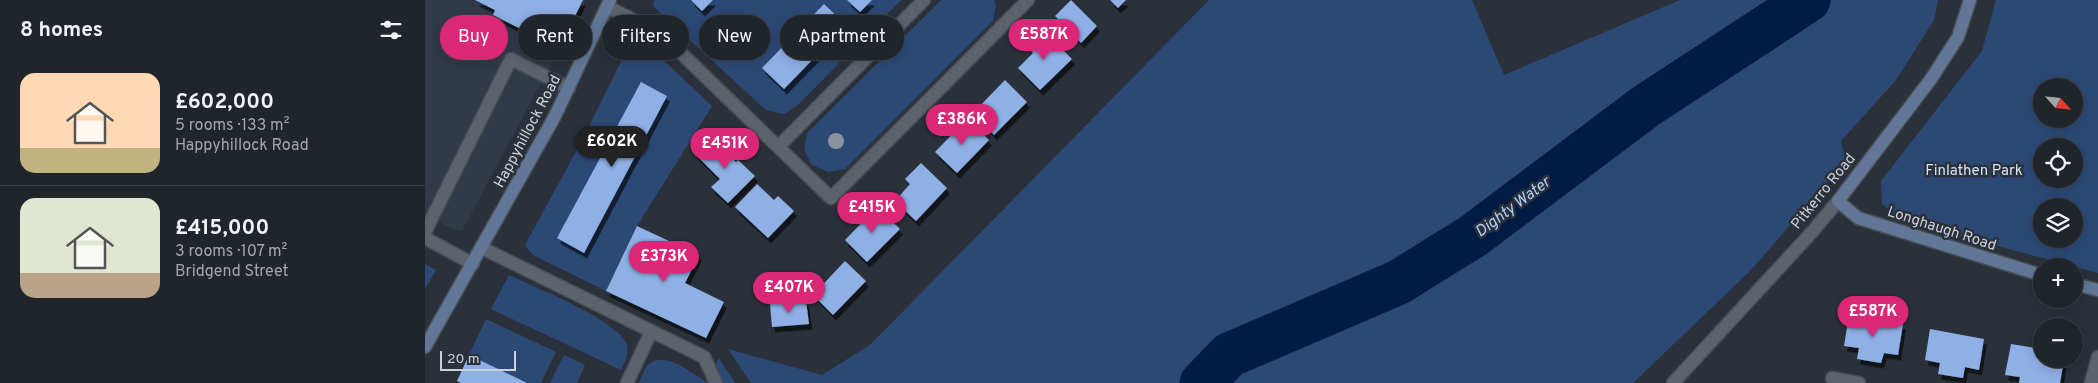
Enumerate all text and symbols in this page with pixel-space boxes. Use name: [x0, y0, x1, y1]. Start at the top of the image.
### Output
chip: Buy: [440, 15, 508, 60]
chip: Rent: [518, 15, 592, 60]
chip: Filters: [602, 15, 689, 60]
chip: New: [699, 15, 770, 60]
chip: Apartment: [780, 15, 904, 60]
icon: filters: [377, 16, 405, 44]
text: 8 homes: [20, 17, 103, 44]
pin: £587K: [1009, 18, 1079, 61]
text: £587K: [1019, 25, 1069, 45]
street label: Happyhillock Road: [491, 72, 566, 191]
north arrow: [2033, 78, 2083, 128]
map controls: [2033, 78, 2083, 368]
text: £602,000: [175, 89, 274, 116]
icon: home: [60, 93, 120, 153]
pin: £386K: [927, 104, 997, 146]
text: £386K: [937, 110, 987, 130]
text: 5 rooms · 133 m²: [175, 116, 289, 136]
pin: £602K: [577, 126, 647, 168]
pin: £451K: [690, 128, 760, 170]
text: £602K: [586, 132, 638, 152]
text: £451K: [701, 134, 749, 154]
text: Happyhillock Road: [175, 136, 309, 156]
button: locate: [2033, 138, 2083, 188]
street label: Pitkerro Road: [1788, 150, 1861, 234]
park label: Finlathen Park: [1925, 162, 2023, 181]
water label: Dighty Water: [1472, 172, 1556, 242]
pin: £415K: [837, 192, 907, 234]
text: £415K: [848, 198, 896, 218]
button: layers: [2033, 198, 2083, 248]
street label: Longhaugh Road: [1885, 203, 1999, 256]
text: £415,000: [175, 215, 269, 242]
icon: home: [60, 218, 120, 278]
pin: £373K: [629, 240, 699, 283]
text: 3 rooms · 107 m²: [175, 242, 287, 262]
text: £373K: [640, 247, 688, 267]
button: +: [2033, 258, 2083, 308]
text: Bridgend Street: [175, 262, 288, 282]
pin: £407K: [754, 272, 824, 314]
text: £407K: [764, 278, 814, 298]
pin: £587K: [1838, 296, 1908, 338]
text: £587K: [1848, 302, 1898, 322]
button: −: [2033, 318, 2083, 368]
scale bar: [440, 348, 516, 371]
text: 20 m: [447, 351, 480, 368]

